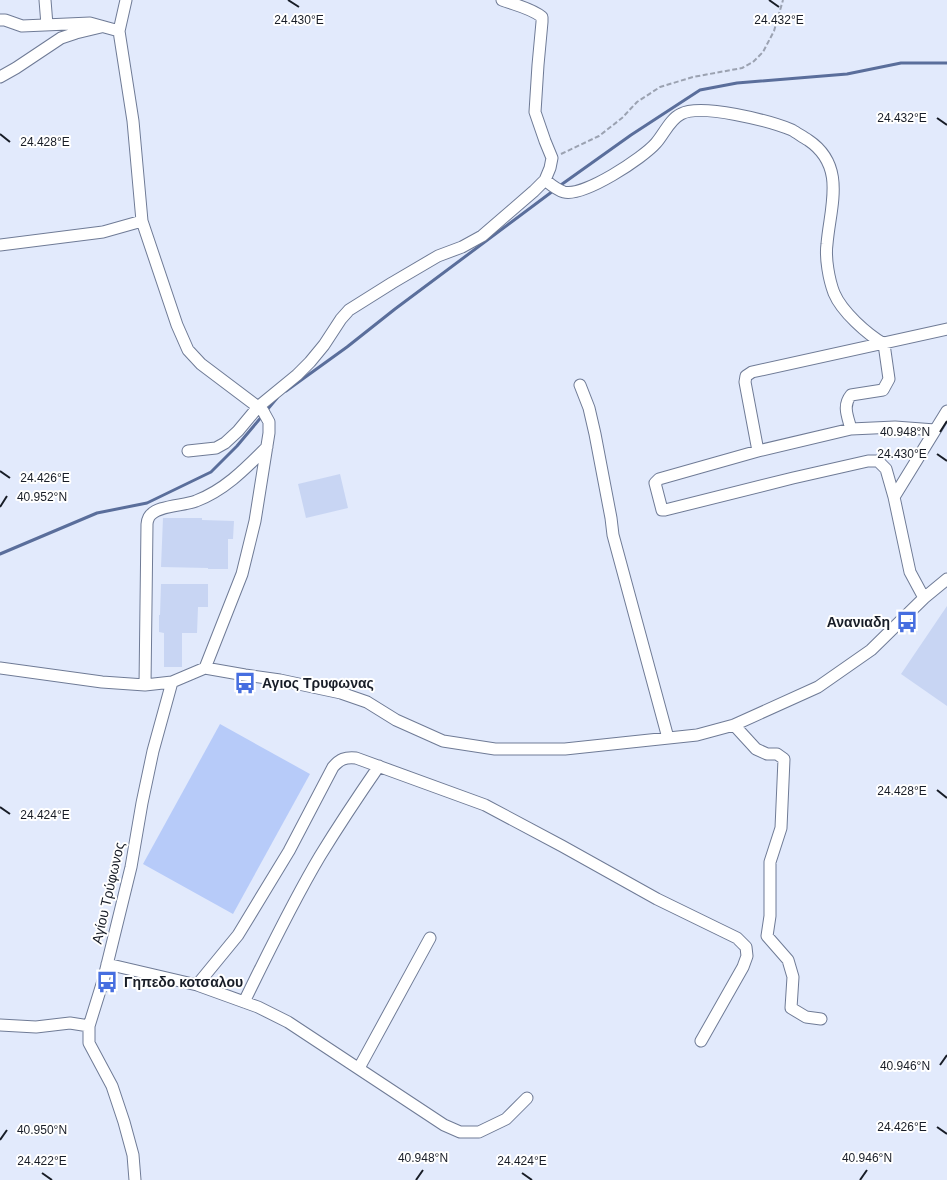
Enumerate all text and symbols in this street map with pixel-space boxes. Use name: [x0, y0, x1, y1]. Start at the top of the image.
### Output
text: 24.430°E: [274, 13, 324, 27]
text: 24.432°E: [754, 13, 804, 27]
text: 24.432°E: [877, 111, 927, 125]
text: 24.428°E: [20, 135, 70, 149]
text: 40.948°N: [880, 425, 930, 439]
text: 24.430°E: [877, 447, 927, 461]
text: 24.426°E: [20, 471, 70, 485]
text: 40.952°N: [17, 490, 67, 504]
bus stop icon: Ανανιαδη: [894, 609, 920, 635]
place label: Ανανιαδη: [827, 614, 890, 630]
bus stop icon: Αγιος Τρυφωνας: [232, 670, 258, 696]
place label: Αγιος Τρυφωνας: [262, 675, 374, 691]
text: 24.428°E: [877, 784, 927, 798]
text: 24.424°E: [20, 808, 70, 822]
street label: Αγίου Τρύφωνος: [89, 840, 128, 945]
bus stop icon: Γηπεδο κοτσαλου: [94, 969, 120, 995]
place label: Γηπεδο κοτσαλου: [124, 974, 243, 990]
text: 40.946°N: [880, 1059, 930, 1073]
text: 24.426°E: [877, 1120, 927, 1134]
text: 40.950°N: [17, 1123, 67, 1137]
text: 40.948°N: [398, 1151, 448, 1165]
text: 40.946°N: [842, 1151, 892, 1165]
text: 24.422°E: [17, 1154, 67, 1168]
text: 24.424°E: [497, 1154, 547, 1168]

